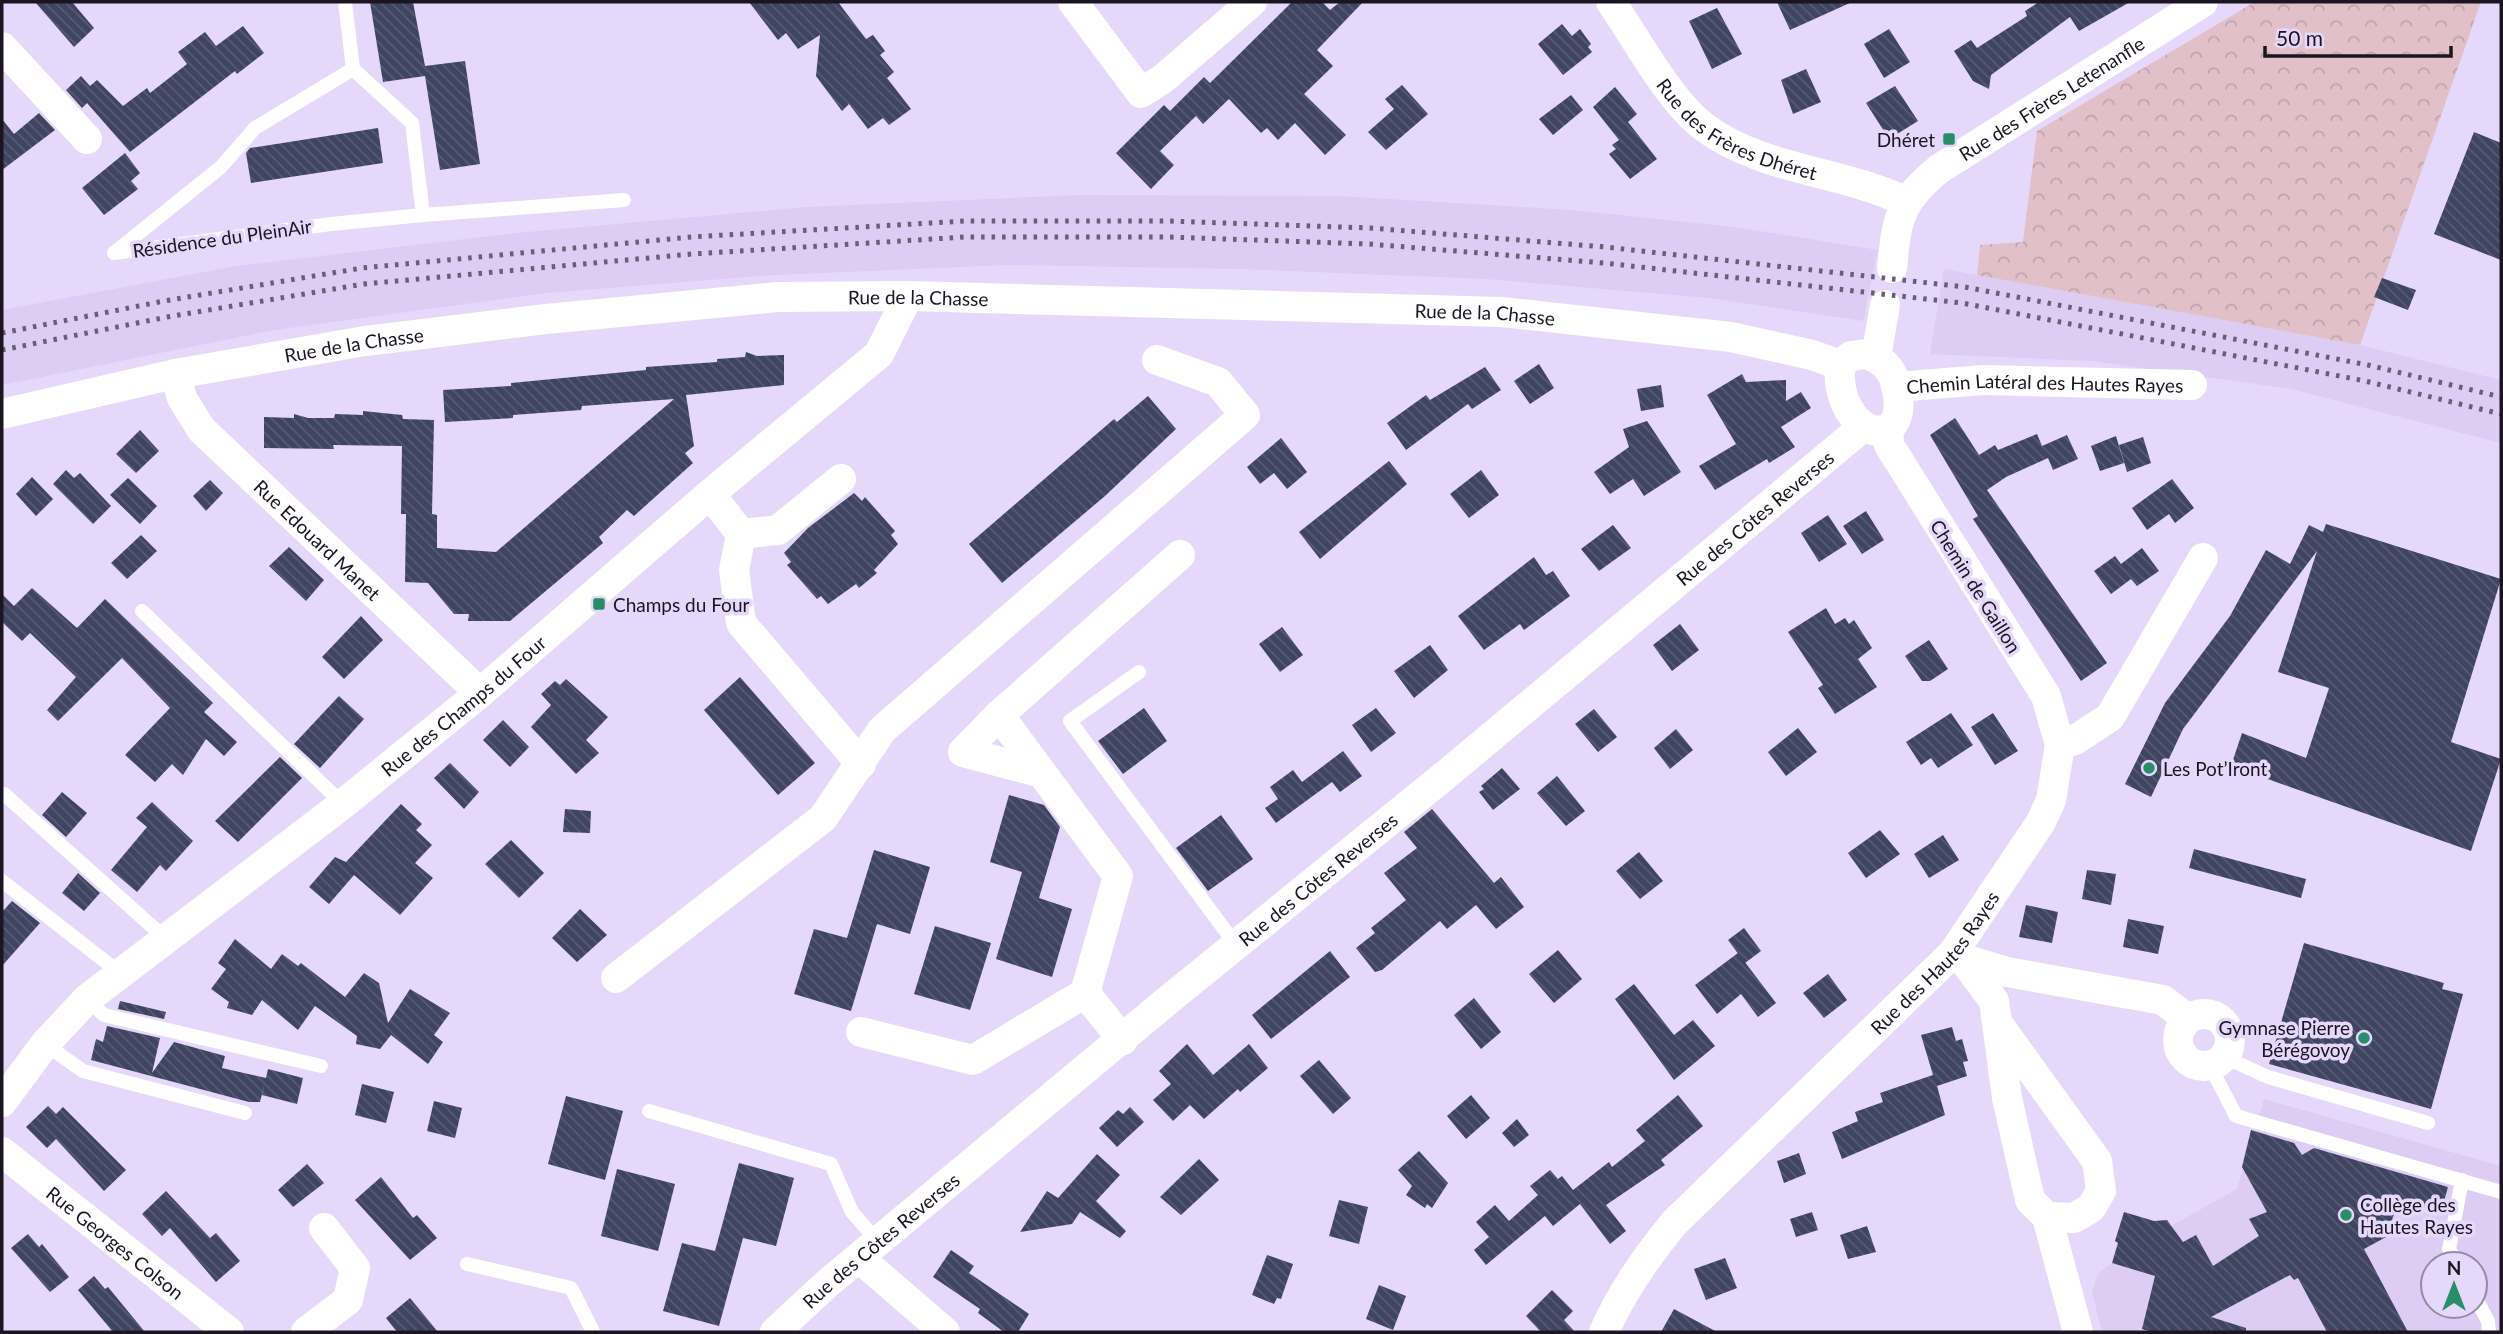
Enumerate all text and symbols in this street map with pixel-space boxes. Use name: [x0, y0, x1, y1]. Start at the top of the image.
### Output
scale bar: [2265, 14, 2450, 58]
text: 50 m: [2276, 25, 2323, 50]
street label: Rue des Frères Letenanfle: [1954, 31, 2148, 165]
street label: Rue des Frères Dhéret: [1653, 73, 1820, 184]
place label: Dhéret: [1877, 128, 1935, 151]
marker: Dhéret: [1941, 131, 1957, 147]
street label: Résidence du PleinAir: [131, 214, 313, 262]
street label: Rue de la Chasse: [848, 284, 989, 310]
street label: Rue de la Chasse: [1414, 298, 1556, 329]
street label: Rue de la Chasse: [282, 322, 425, 366]
street label: Chemin Latéral des Hautes Rayes: [1905, 368, 2184, 398]
street label: Rue des Côtes Reverses: [1671, 445, 1838, 590]
street label: Rue Edouard Manet: [250, 474, 386, 605]
street label: Chemin de Gaillon: [1926, 515, 2026, 657]
place label: Champs du Four: [613, 593, 749, 616]
marker: Champs du Four: [591, 596, 607, 612]
street label: Rue des Champs du Four: [376, 630, 550, 780]
place label: Les Pot’Iront: [2163, 757, 2268, 780]
marker: Les Pot’Iront: [2141, 760, 2157, 776]
street label: Rue des Côtes Reverses: [1233, 808, 1402, 950]
street label: Rue des Hautes Rayes: [1865, 886, 2003, 1039]
place label: Gymnase Pierre Bérégovoy: [2218, 1016, 2350, 1061]
marker: Gymnase Pierre Bérégovoy: [2356, 1030, 2372, 1046]
street label: Rue des Côtes Reverses: [797, 1167, 964, 1313]
street label: Rue Georges Colson: [42, 1181, 189, 1303]
place label: Collège des Hautes Rayes: [2360, 1193, 2473, 1238]
marker: Collège des Hautes Rayes: [2338, 1207, 2354, 1223]
north arrow: [2419, 1250, 2489, 1320]
text: N: [2447, 1256, 2461, 1279]

